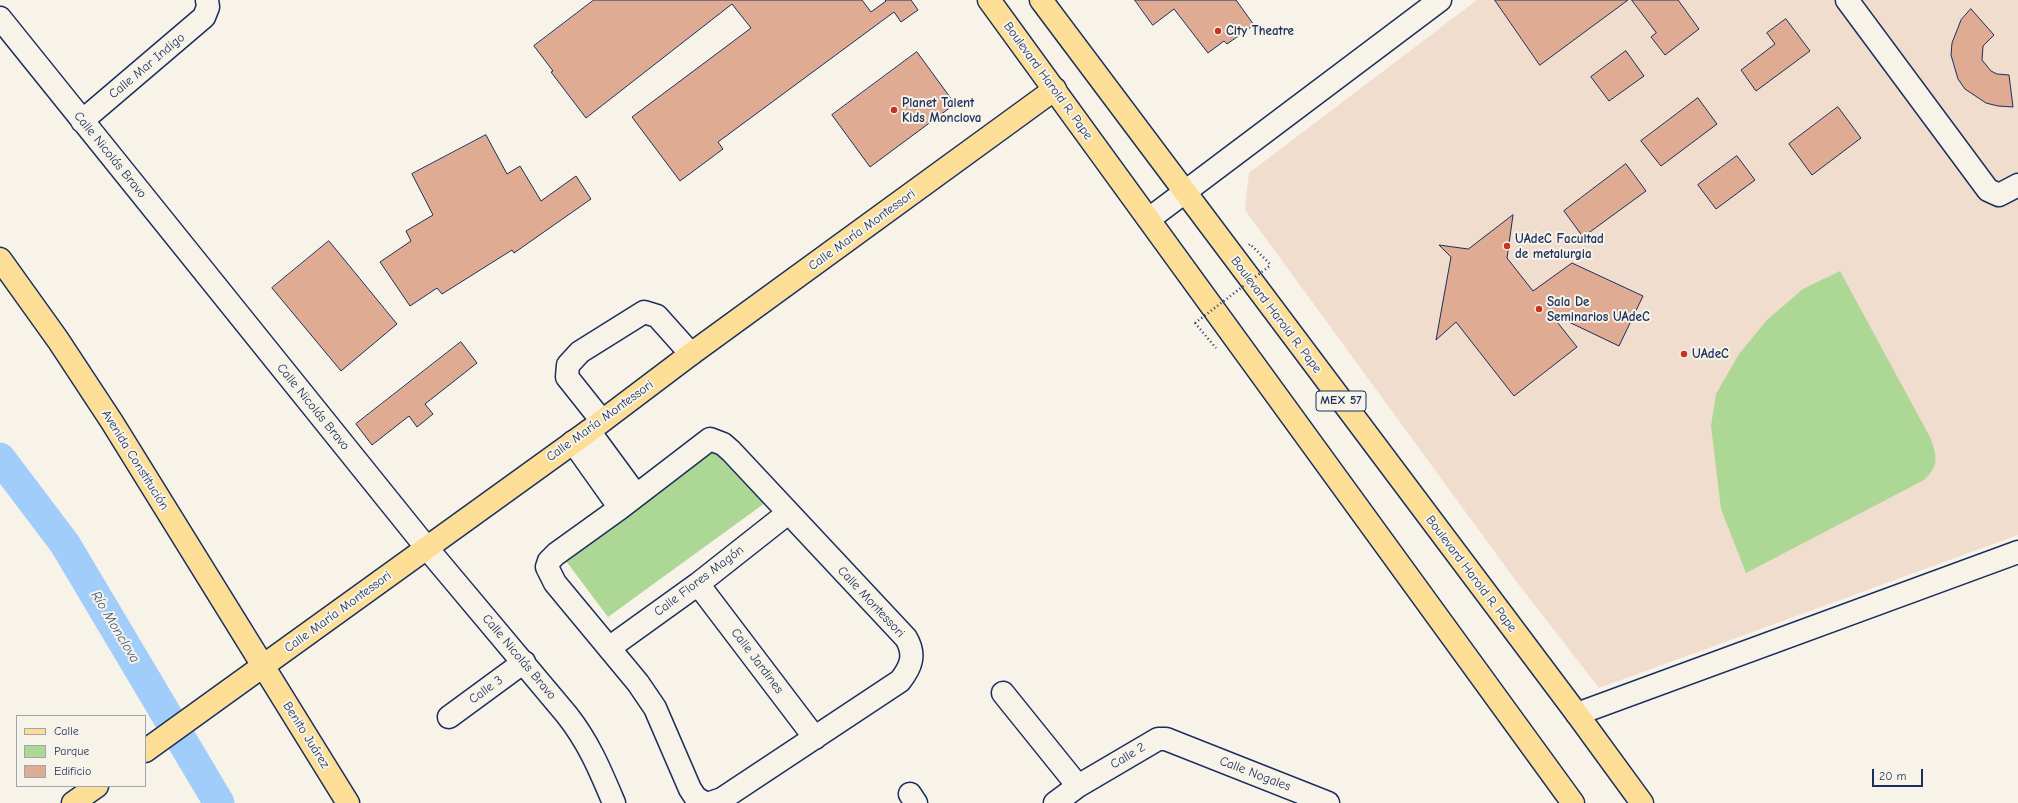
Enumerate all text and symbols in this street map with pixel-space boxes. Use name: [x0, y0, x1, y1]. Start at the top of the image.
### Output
street label: Boulevard Harold R. Pape: [1000, 19, 1096, 143]
place label: City Theatre: [1226, 23, 1294, 39]
marker: City Theatre: [1213, 26, 1223, 36]
street label: Calle Mar Indigo: [106, 30, 188, 102]
place label: Planet Talent Kids Monclova: [902, 95, 981, 126]
marker: Planet Talent Kids Monclova: [889, 105, 899, 115]
street label: Calle Nicolás Bravo: [70, 109, 150, 201]
street label: Calle María Montessori: [805, 186, 919, 274]
place label: UAdeC Facultad de metalurgia: [1515, 231, 1604, 262]
marker: UAdeC Facultad de metalurgia: [1502, 241, 1512, 251]
street label: Boulevard Harold R. Pape: [1227, 254, 1325, 376]
place label: Sala De Seminarios UAdeC: [1547, 294, 1650, 325]
marker: Sala De Seminarios UAdeC: [1534, 304, 1544, 314]
place label: UAdeC: [1692, 346, 1729, 362]
marker: UAdeC: [1679, 349, 1689, 359]
street label: Calle Nicolás Bravo: [273, 361, 353, 453]
street label: Calle María Montessori: [543, 377, 657, 465]
road number: MEX 57: [1316, 391, 1366, 411]
street label: Avenida Constitución: [98, 407, 172, 513]
street label: Boulevard Harold R. Pape: [1422, 513, 1520, 635]
street label: Calle Flores Magón: [651, 542, 747, 620]
street label: Calle Montessori: [834, 563, 908, 641]
street label: Calle María Montessori: [281, 568, 395, 656]
water label: Río Monclova: [87, 588, 143, 666]
street label: Calle Nicolás Bravo: [479, 611, 559, 703]
street label: Calle Jardines: [727, 625, 787, 697]
street label: Calle 3: [466, 673, 506, 707]
street label: Benito Juárez: [279, 699, 333, 771]
legend: [16, 715, 146, 787]
text: Calle: [54, 724, 79, 738]
street label: Calle 2: [1108, 740, 1148, 772]
text: Parque: [54, 744, 89, 758]
street label: Calle Nogales: [1217, 753, 1293, 795]
scale bar: [1874, 761, 1925, 787]
text: Edificio: [54, 764, 91, 778]
text: 20 m: [1879, 769, 1907, 783]

